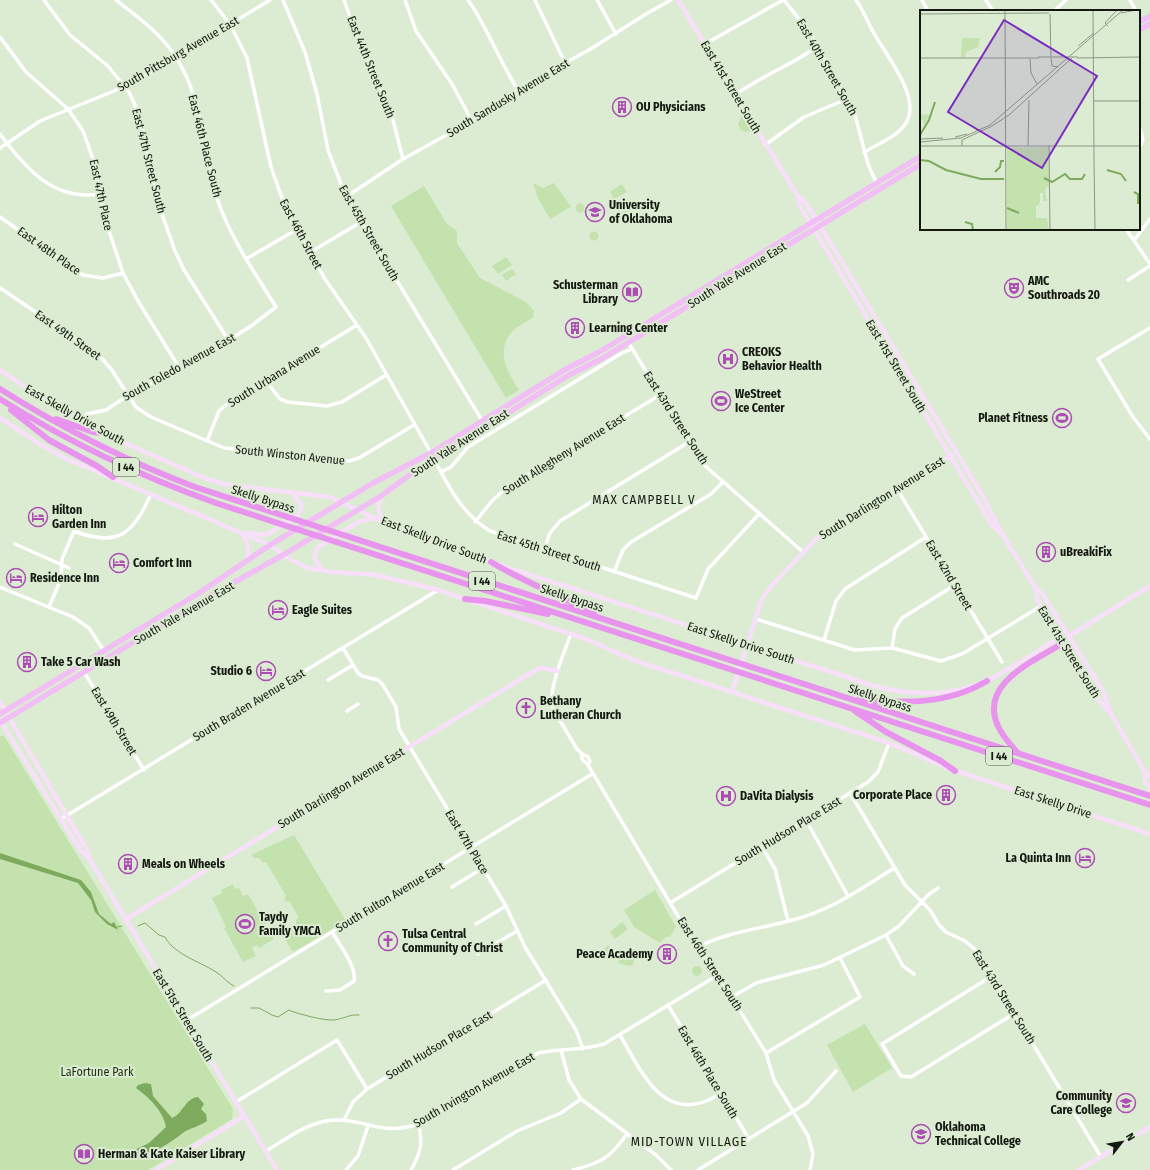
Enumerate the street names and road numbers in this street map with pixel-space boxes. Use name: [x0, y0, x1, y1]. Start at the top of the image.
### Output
street label: South Pittsburg Avenue East: [115, 13, 241, 95]
street label: East 44th Street South: [344, 14, 398, 120]
street label: East 40th Street South: [794, 16, 860, 118]
street label: East 41st Street South: [698, 38, 764, 136]
street label: South Sandusky Avenue East: [444, 56, 572, 140]
street label: East 46th Place South: [185, 93, 225, 199]
street label: East 47th Street South: [129, 107, 169, 215]
street label: East 47th Place: [87, 158, 115, 232]
street label: East 45th Street South: [336, 183, 402, 283]
street label: East 46th Street: [277, 196, 325, 272]
street label: East 48th Place: [15, 224, 83, 278]
street label: South Yale Avenue East: [685, 239, 789, 311]
street label: East 49th Street: [32, 307, 104, 363]
street label: East 41st Street South: [863, 317, 929, 415]
street label: South Toledo Avenue East: [120, 330, 238, 404]
street label: South Urbana Avenue: [225, 342, 323, 410]
street label: East 43rd Street South: [641, 369, 711, 467]
street label: East Skelly Drive South: [23, 382, 127, 448]
street label: South Yale Avenue East: [409, 406, 511, 480]
street label: South Allegheny Avenue East: [500, 410, 628, 497]
street label: South Winston Avenue: [234, 442, 346, 468]
street label: South Darlington Avenue East: [817, 454, 947, 542]
road number: I 44: [113, 458, 139, 476]
street label: Skelly Bypass: [230, 482, 296, 516]
street label: East Skelly Drive South: [379, 513, 489, 567]
street label: East 45th Street South: [495, 528, 603, 574]
street label: East 42nd Street: [923, 537, 975, 613]
road number: I 44: [469, 572, 495, 590]
street label: South Yale Avenue East: [131, 579, 237, 647]
street label: Skelly Bypass: [539, 581, 605, 615]
street label: East 41st Street South: [1035, 603, 1103, 701]
street label: East Skelly Drive South: [686, 619, 796, 667]
street label: South Braden Avenue East: [190, 666, 308, 744]
street label: Skelly Bypass: [847, 681, 913, 715]
street label: East 49th Street: [88, 684, 140, 758]
street label: South Darlington Avenue East: [275, 745, 407, 831]
road number: I 44: [986, 747, 1012, 765]
street label: East Skelly Drive: [1013, 783, 1093, 821]
street label: South Hudson Place East: [732, 794, 844, 868]
street label: East 47th Place: [442, 807, 492, 877]
street label: South Fulton Avenue East: [333, 859, 447, 935]
street label: East 46th Street South: [674, 914, 746, 1014]
street label: East 43rd Street South: [969, 947, 1039, 1047]
street label: East 51st Street South: [150, 966, 216, 1064]
street label: South Hudson Place East: [383, 1008, 495, 1082]
street label: East 46th Place South: [675, 1023, 741, 1121]
street label: South Irvington Avenue East: [411, 1049, 537, 1130]

